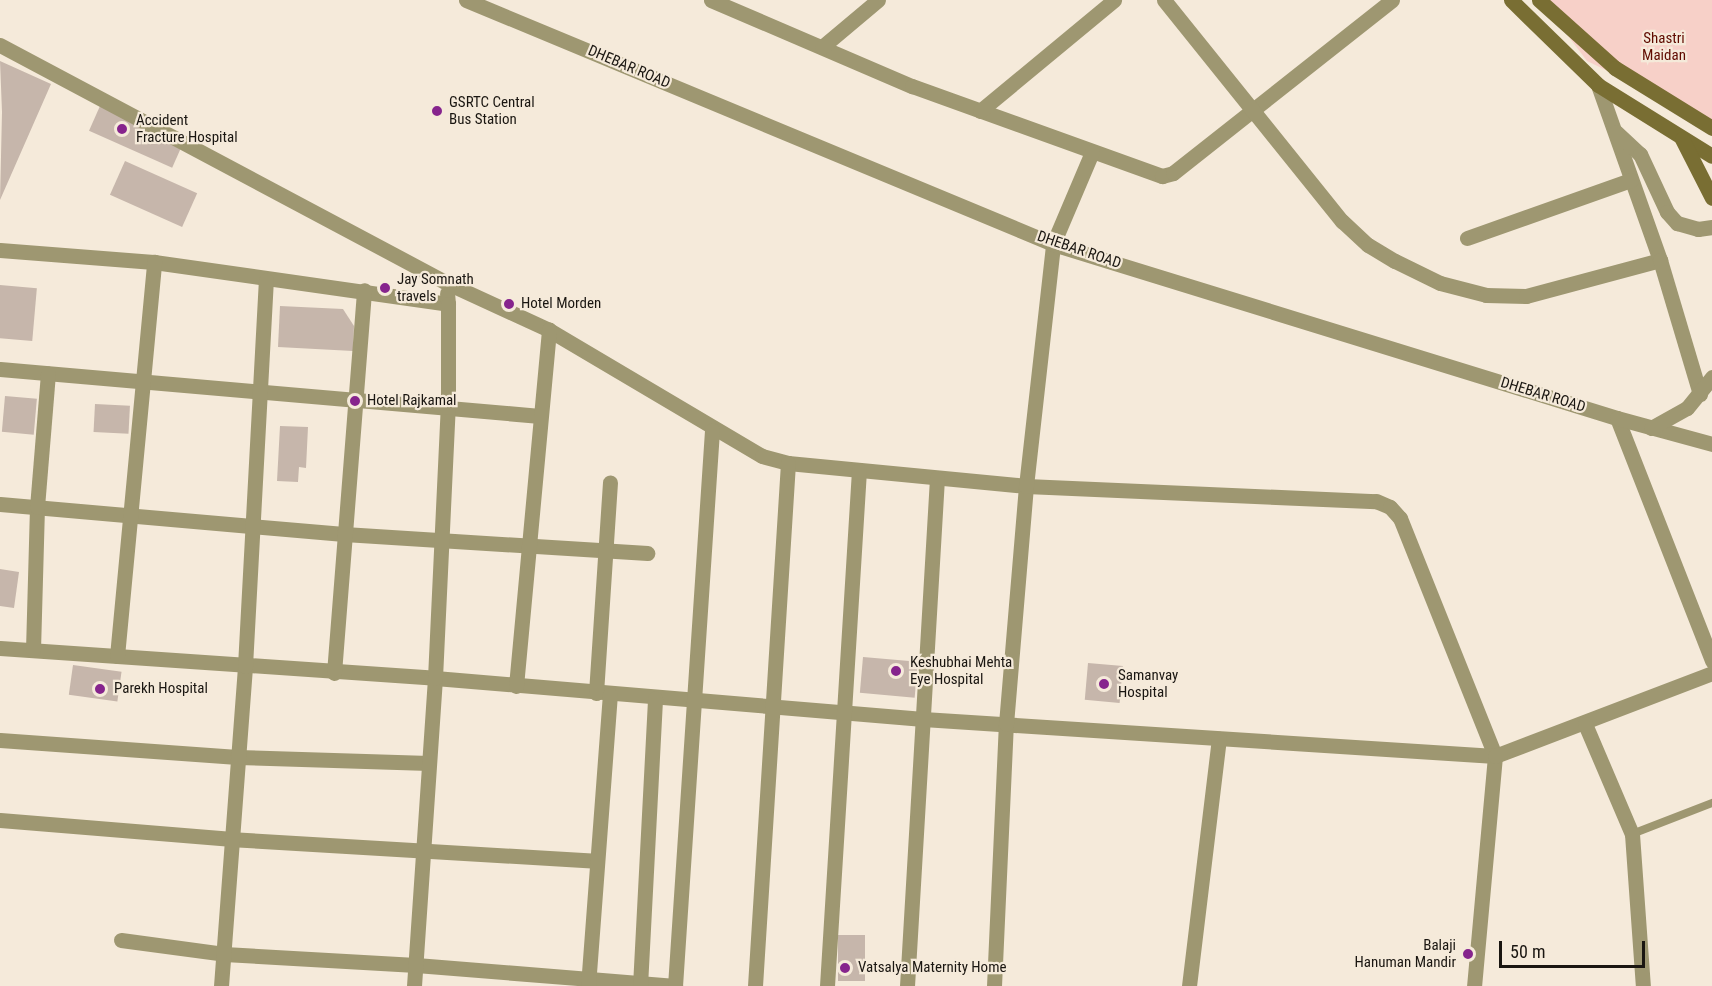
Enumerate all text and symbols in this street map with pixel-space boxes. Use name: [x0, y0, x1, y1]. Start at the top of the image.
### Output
park label: Shastri Maidan: [1642, 29, 1686, 64]
street label: DHEBAR ROAD: [585, 42, 673, 92]
place label: GSRTC Central Bus Station: [449, 93, 535, 128]
marker: GSRTC Central Bus Station: [430, 104, 444, 118]
place label: Accident Fracture Hospital: [136, 111, 238, 146]
marker: Accident Fracture Hospital: [113, 120, 131, 138]
street label: DHEBAR ROAD: [1035, 227, 1123, 273]
place label: Jay Somnath travels: [397, 270, 474, 305]
marker: Jay Somnath travels: [378, 281, 392, 295]
place label: Hotel Morden: [521, 295, 601, 313]
marker: Hotel Morden: [502, 297, 516, 311]
street label: DHEBAR ROAD: [1498, 374, 1588, 416]
place label: Hotel Rajkamal: [367, 392, 457, 410]
marker: Hotel Rajkamal: [348, 394, 362, 408]
place label: Keshubhai Mehta Eye Hospital: [910, 653, 1012, 688]
marker: Keshubhai Mehta Eye Hospital: [887, 662, 905, 680]
place label: Samanvay Hospital: [1118, 666, 1178, 701]
marker: Samanvay Hospital: [1095, 675, 1113, 693]
marker: Parekh Hospital: [91, 680, 109, 698]
place label: Parekh Hospital: [114, 680, 208, 698]
scale bar: [1502, 929, 1648, 967]
place label: Balaji Hanuman Mandir: [1355, 936, 1456, 971]
text: 50 m: [1510, 941, 1545, 962]
marker: Balaji Hanuman Mandir: [1461, 947, 1475, 961]
marker: Vatsalya Maternity Home: [836, 959, 854, 977]
place label: Vatsalya Maternity Home: [858, 959, 1006, 977]

